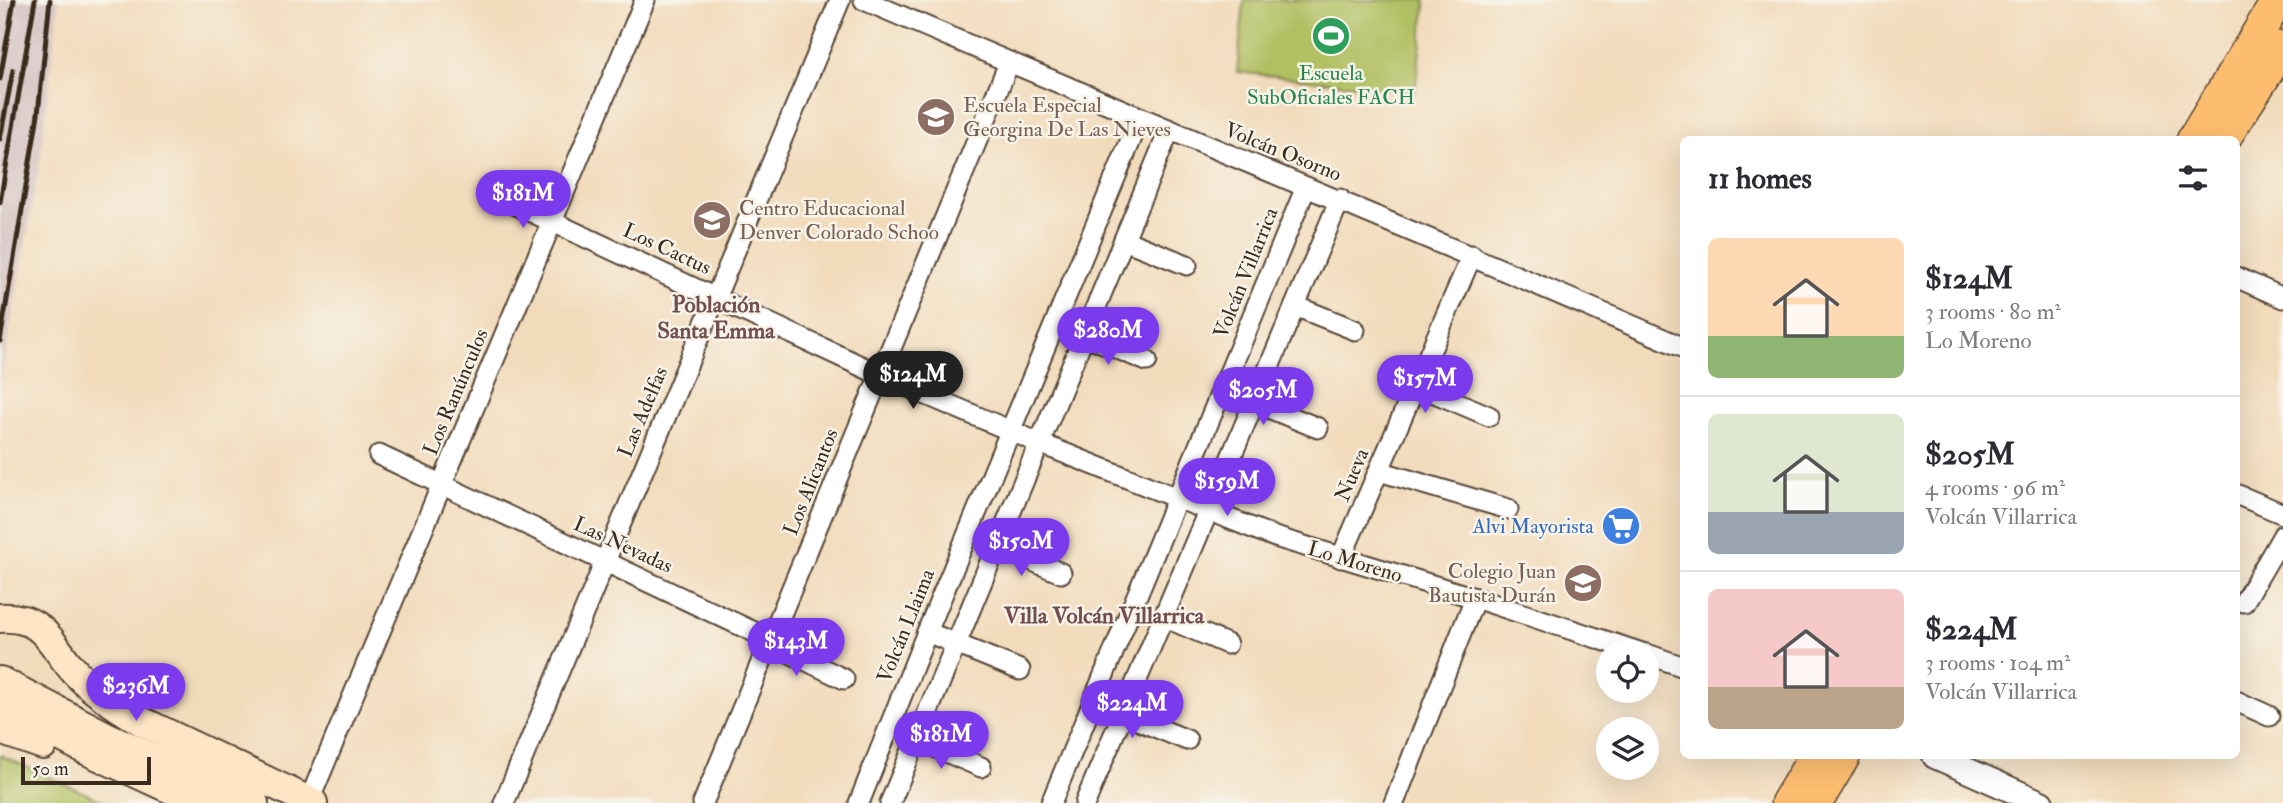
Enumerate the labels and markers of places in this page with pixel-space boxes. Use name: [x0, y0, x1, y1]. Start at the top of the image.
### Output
sports icon: Escuela SubOficiales FACH: [1310, 15, 1352, 57]
place label: Escuela SubOficiales FACH: [1247, 60, 1415, 111]
place label: Escuela Especial Georgina De Las Nieves: [963, 92, 1171, 143]
school or university icon: Escuela Especial Georgina De Las Nieves: [915, 96, 957, 138]
pin: $181M: [474, 170, 572, 230]
place label: Centro Educacional Denver Colorado Schoo: [739, 195, 939, 246]
school or university icon: Centro Educacional Denver Colorado Schoo: [691, 199, 733, 241]
pin: $280M: [1059, 308, 1157, 367]
pin: $124M: [864, 352, 962, 411]
pin: $157M: [1376, 356, 1474, 415]
pin: $205M: [1214, 368, 1312, 427]
pin: $159M: [1178, 458, 1276, 518]
supermarket icon: Alvi Mayorista: [1600, 505, 1642, 547]
place label: Alvi Mayorista: [1471, 513, 1594, 540]
pin: $150M: [972, 518, 1070, 578]
place label: Colegio Juan Bautista Durán: [1428, 558, 1556, 609]
school or university icon: Colegio Juan Bautista Durán: [1562, 562, 1604, 604]
pin: $143M: [747, 618, 845, 678]
pin: $236M: [87, 664, 185, 723]
pin: $224M: [1083, 680, 1181, 740]
pin: $181M: [892, 712, 990, 771]

